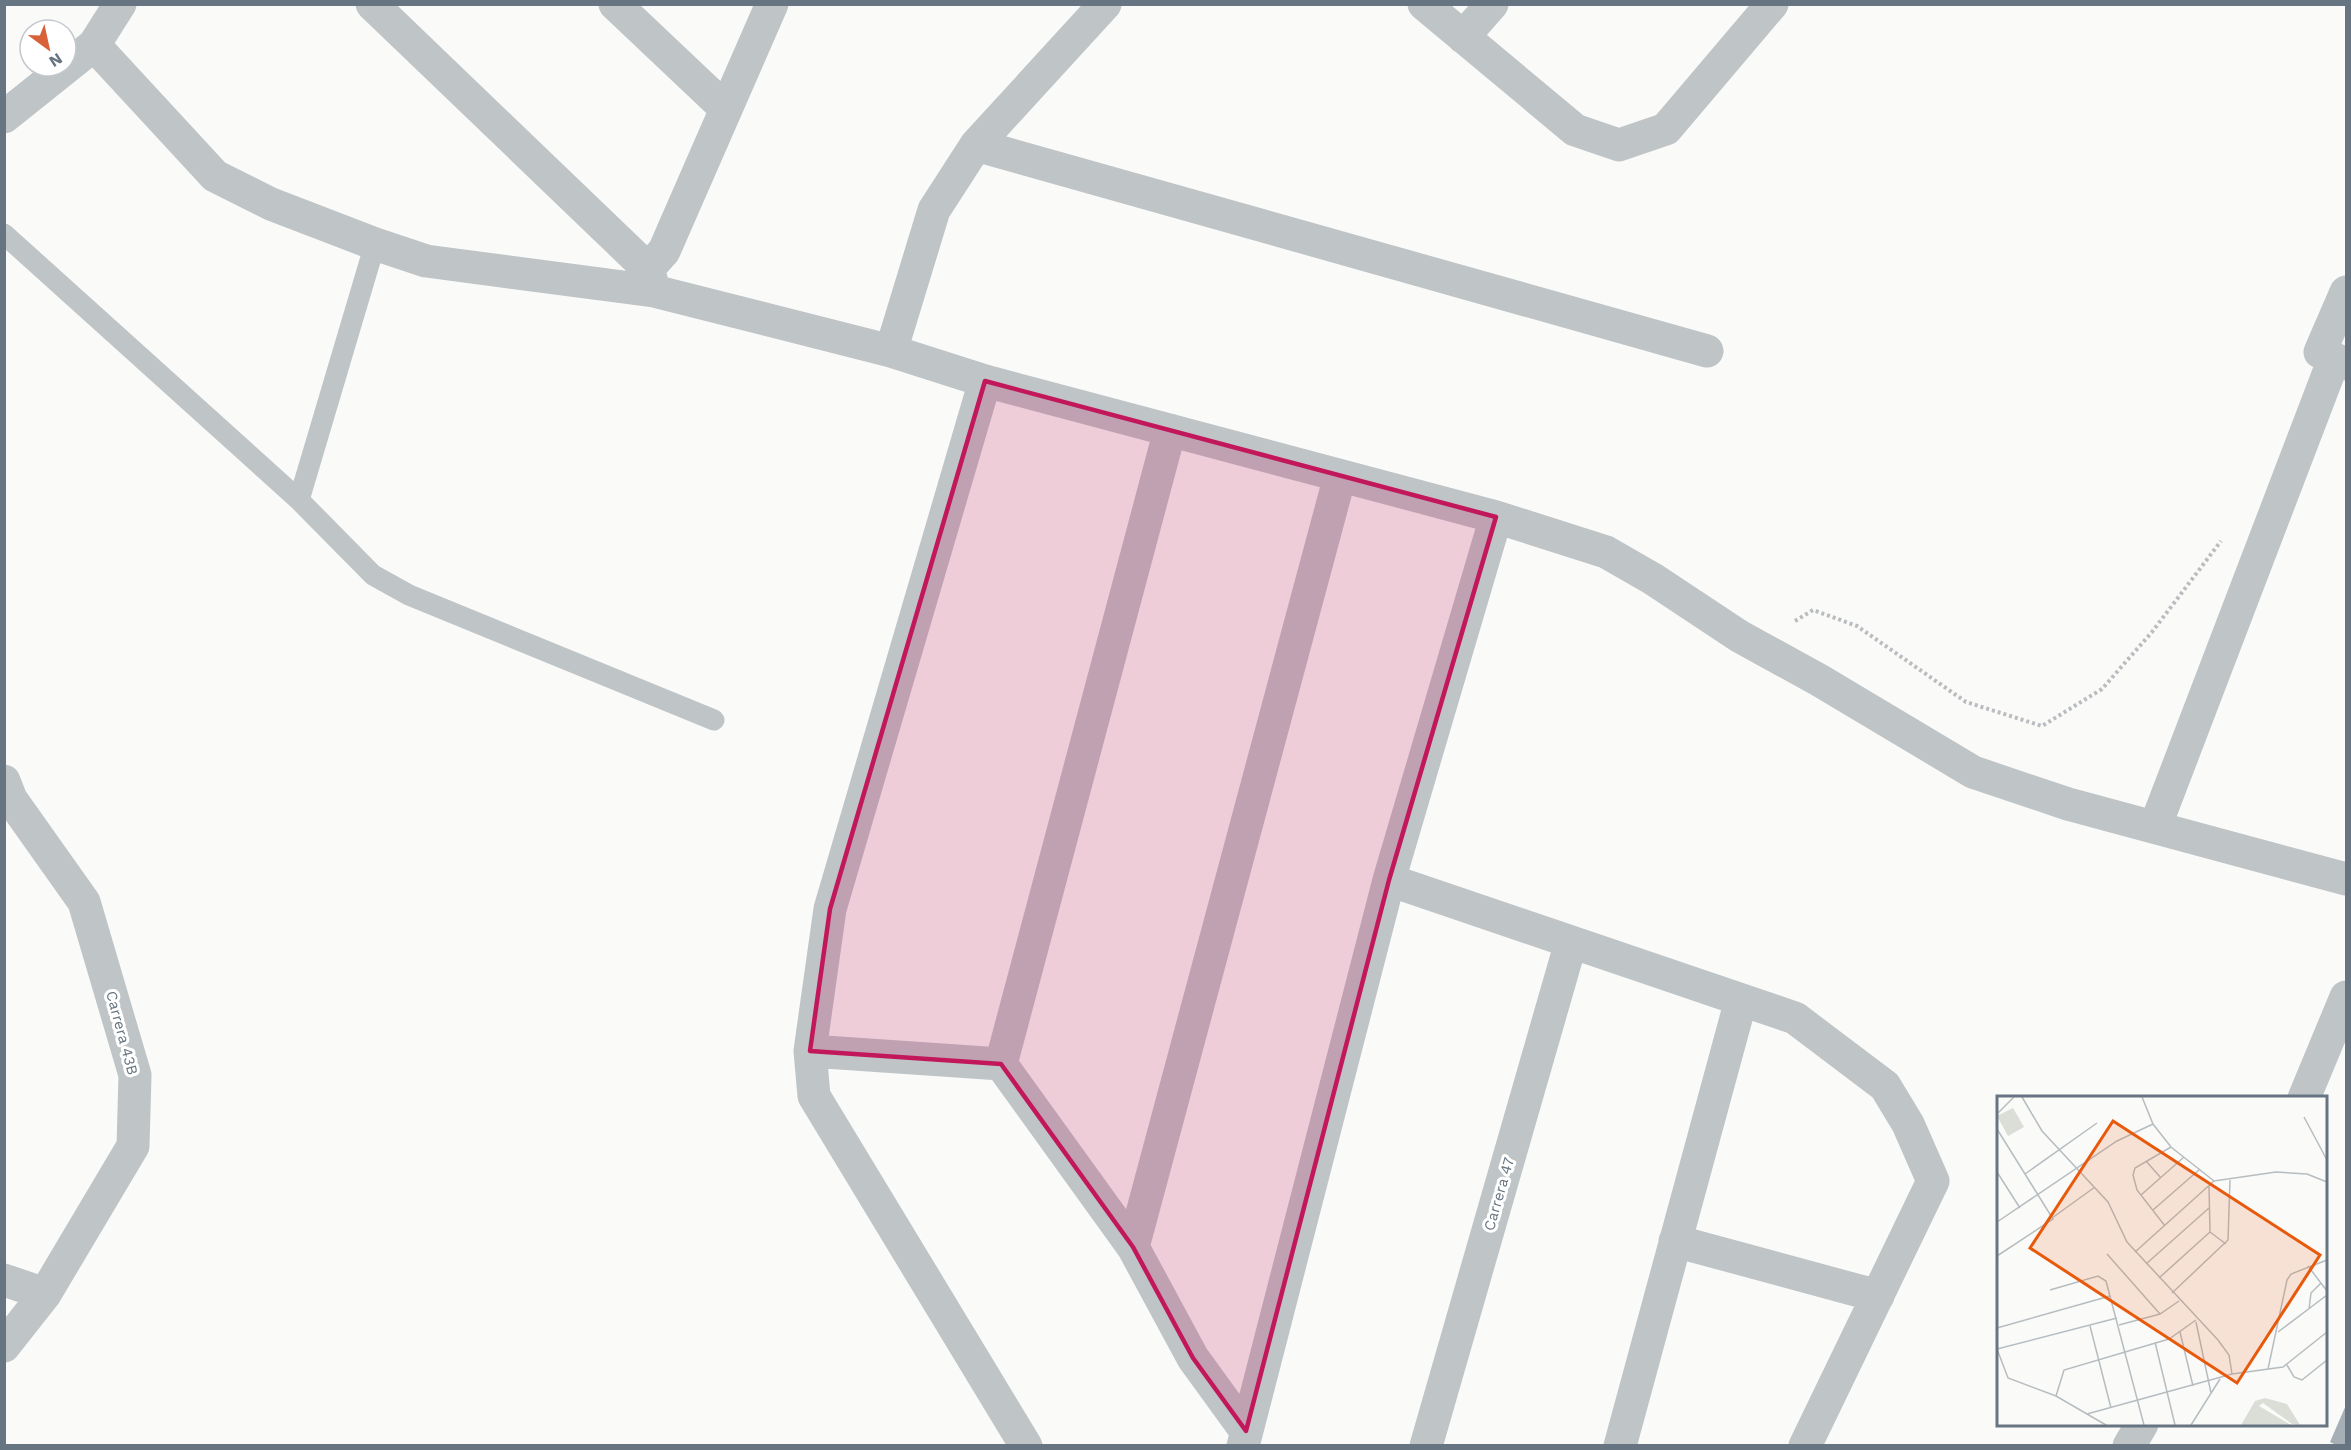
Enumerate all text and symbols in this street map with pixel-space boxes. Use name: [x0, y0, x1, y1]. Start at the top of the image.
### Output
north arrow: [18, 18, 78, 78]
text: N: [46, 49, 66, 71]
street label: Carrera 43B: [102, 989, 142, 1077]
inset map: [1997, 1096, 2327, 1426]
street label: Carrera 47: [1480, 1155, 1518, 1233]

